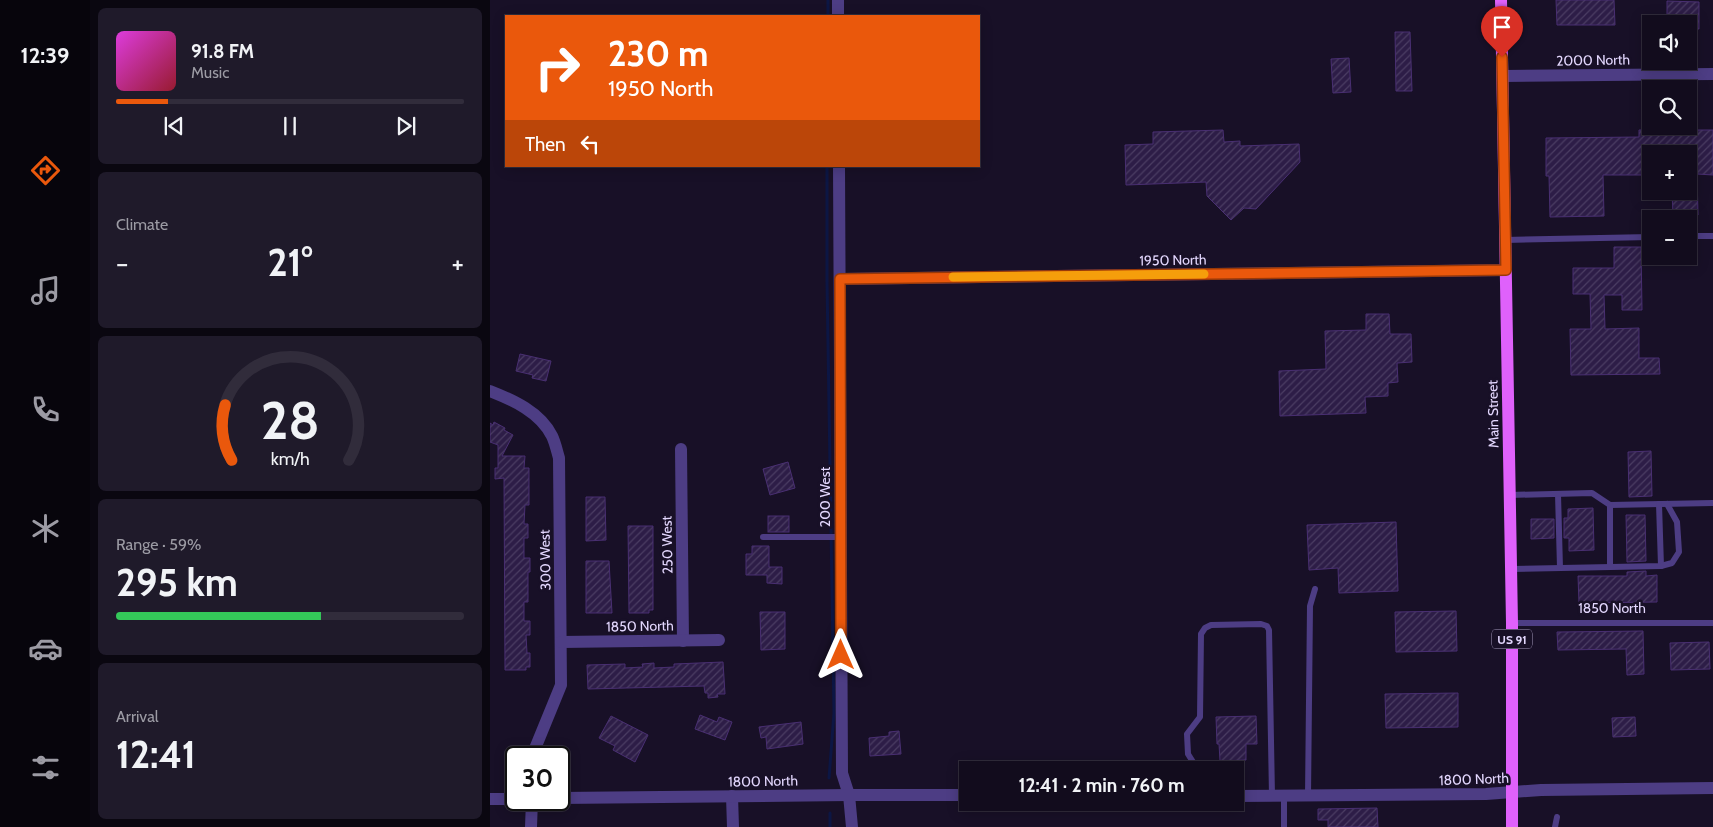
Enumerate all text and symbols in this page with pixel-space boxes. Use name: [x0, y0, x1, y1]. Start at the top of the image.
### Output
pin: [1481, 6, 1523, 57]
icon: arrive: [1488, 13, 1516, 41]
map controls: [1642, 15, 1697, 265]
button: sound: [1642, 15, 1697, 70]
text: 230 m: [608, 32, 708, 75]
icon: right: [525, 35, 590, 100]
text: 91.8 FM: [191, 40, 254, 63]
text: 12:39: [21, 42, 69, 69]
street label: 2000 North: [1556, 50, 1630, 70]
text: Music: [191, 63, 229, 82]
text: 1950 North: [608, 75, 713, 102]
button: search: [1642, 80, 1697, 135]
icon: previous: [160, 112, 188, 140]
icon: pause: [276, 112, 304, 140]
icon: next: [392, 112, 420, 140]
icon: left: [576, 130, 604, 158]
text: Then: [525, 133, 566, 156]
button: +: [1642, 145, 1697, 200]
icon: directions: [28, 153, 63, 188]
button: −: [1642, 210, 1697, 265]
text: Climate: [116, 215, 168, 234]
text: 21°: [267, 239, 313, 286]
text: −: [116, 246, 128, 280]
text: +: [452, 246, 464, 280]
street label: 1950 North: [1139, 250, 1207, 270]
icon: music: [28, 273, 63, 308]
street label: Main Street: [1483, 380, 1503, 448]
text: 28: [261, 389, 319, 452]
icon: phone: [28, 392, 63, 427]
text: km/h: [270, 448, 310, 469]
street label: 200 West: [816, 467, 834, 527]
icon: climate: [28, 511, 63, 546]
street label: 250 West: [657, 515, 677, 574]
street label: 300 West: [535, 529, 555, 590]
text: Range · 59%: [116, 535, 202, 554]
text: 295 km: [116, 559, 238, 606]
street label: 1850 North: [1578, 599, 1646, 617]
street label: 1850 North: [606, 616, 674, 636]
position arrow: [814, 628, 866, 680]
road number: US 91: [1492, 630, 1532, 648]
icon: car: [28, 631, 63, 666]
text: Arrival: [116, 707, 159, 726]
text: 12:41: [116, 731, 196, 778]
speed limit sign: 30: [505, 746, 570, 811]
icon: filters: [28, 750, 63, 785]
street label: 1800 North: [1439, 769, 1509, 789]
street label: 1800 North: [728, 771, 798, 791]
text: 12:41 · 2 min · 760 m: [1019, 774, 1184, 797]

